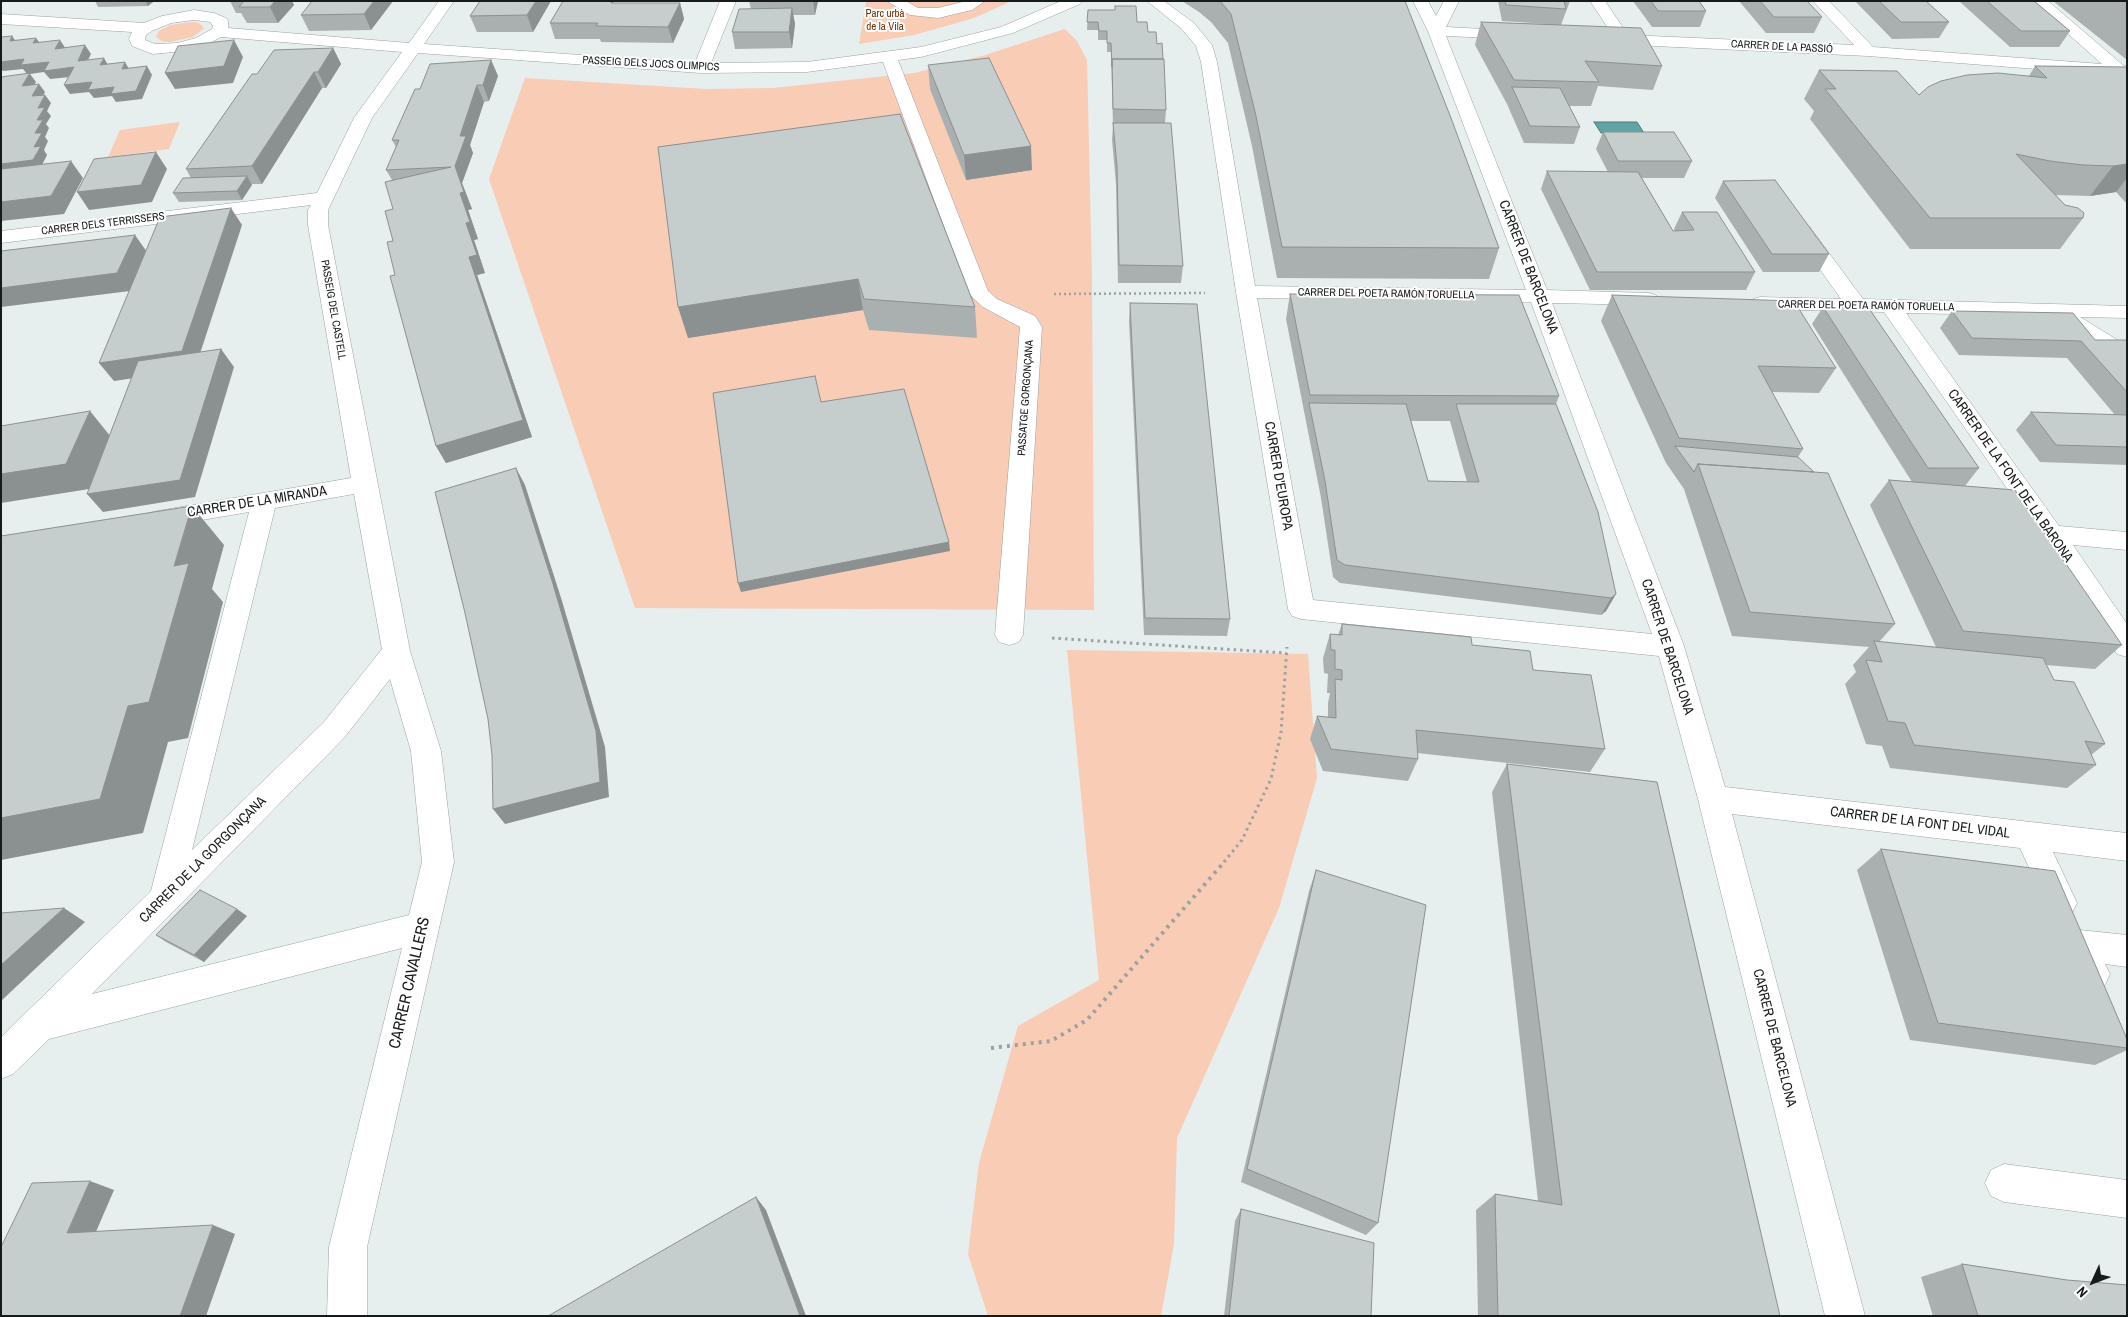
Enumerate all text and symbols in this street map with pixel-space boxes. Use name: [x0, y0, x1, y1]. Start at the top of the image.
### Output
park label: Parc urbà de la Vila: [865, 7, 905, 33]
street label: CARRER DE LA PASSIÓ: [1731, 38, 1833, 56]
street label: PASSEIG DELS JOCS OLIMPICS: [582, 54, 720, 74]
street label: CARRER DE BARCELONA: [1495, 198, 1561, 336]
street label: CARRER DELS TERRISSERS: [41, 210, 165, 238]
street label: PASSEIG DEL CASTELL: [318, 259, 348, 361]
street label: CARRER DEL POETA RAMÓN TORUELLA: [1298, 286, 1474, 302]
street label: CARRER DEL POETA RAMÓN TORUELLA: [1778, 298, 1954, 314]
street label: PASSATGE GORGONÇANA: [1015, 340, 1037, 456]
street label: CARRER DE LA FONT DE LA BARONA: [1944, 386, 2076, 566]
street label: CARRER D'EUROPA: [1260, 420, 1296, 532]
street label: CARRER DE LA MIRANDA: [186, 483, 328, 521]
street label: CARRER DE BARCELONA: [1637, 577, 1697, 717]
street label: CARRER DE LA GORGONÇANA: [136, 793, 270, 927]
street label: CARRER DE LA FONT DEL VIDAL: [1829, 804, 2011, 842]
street label: CARRER CAVALLERS: [386, 915, 434, 1051]
street label: CARRER DE BARCELONA: [1749, 967, 1799, 1109]
north arrow: [2068, 1257, 2118, 1307]
text: N: [2073, 1283, 2091, 1301]

